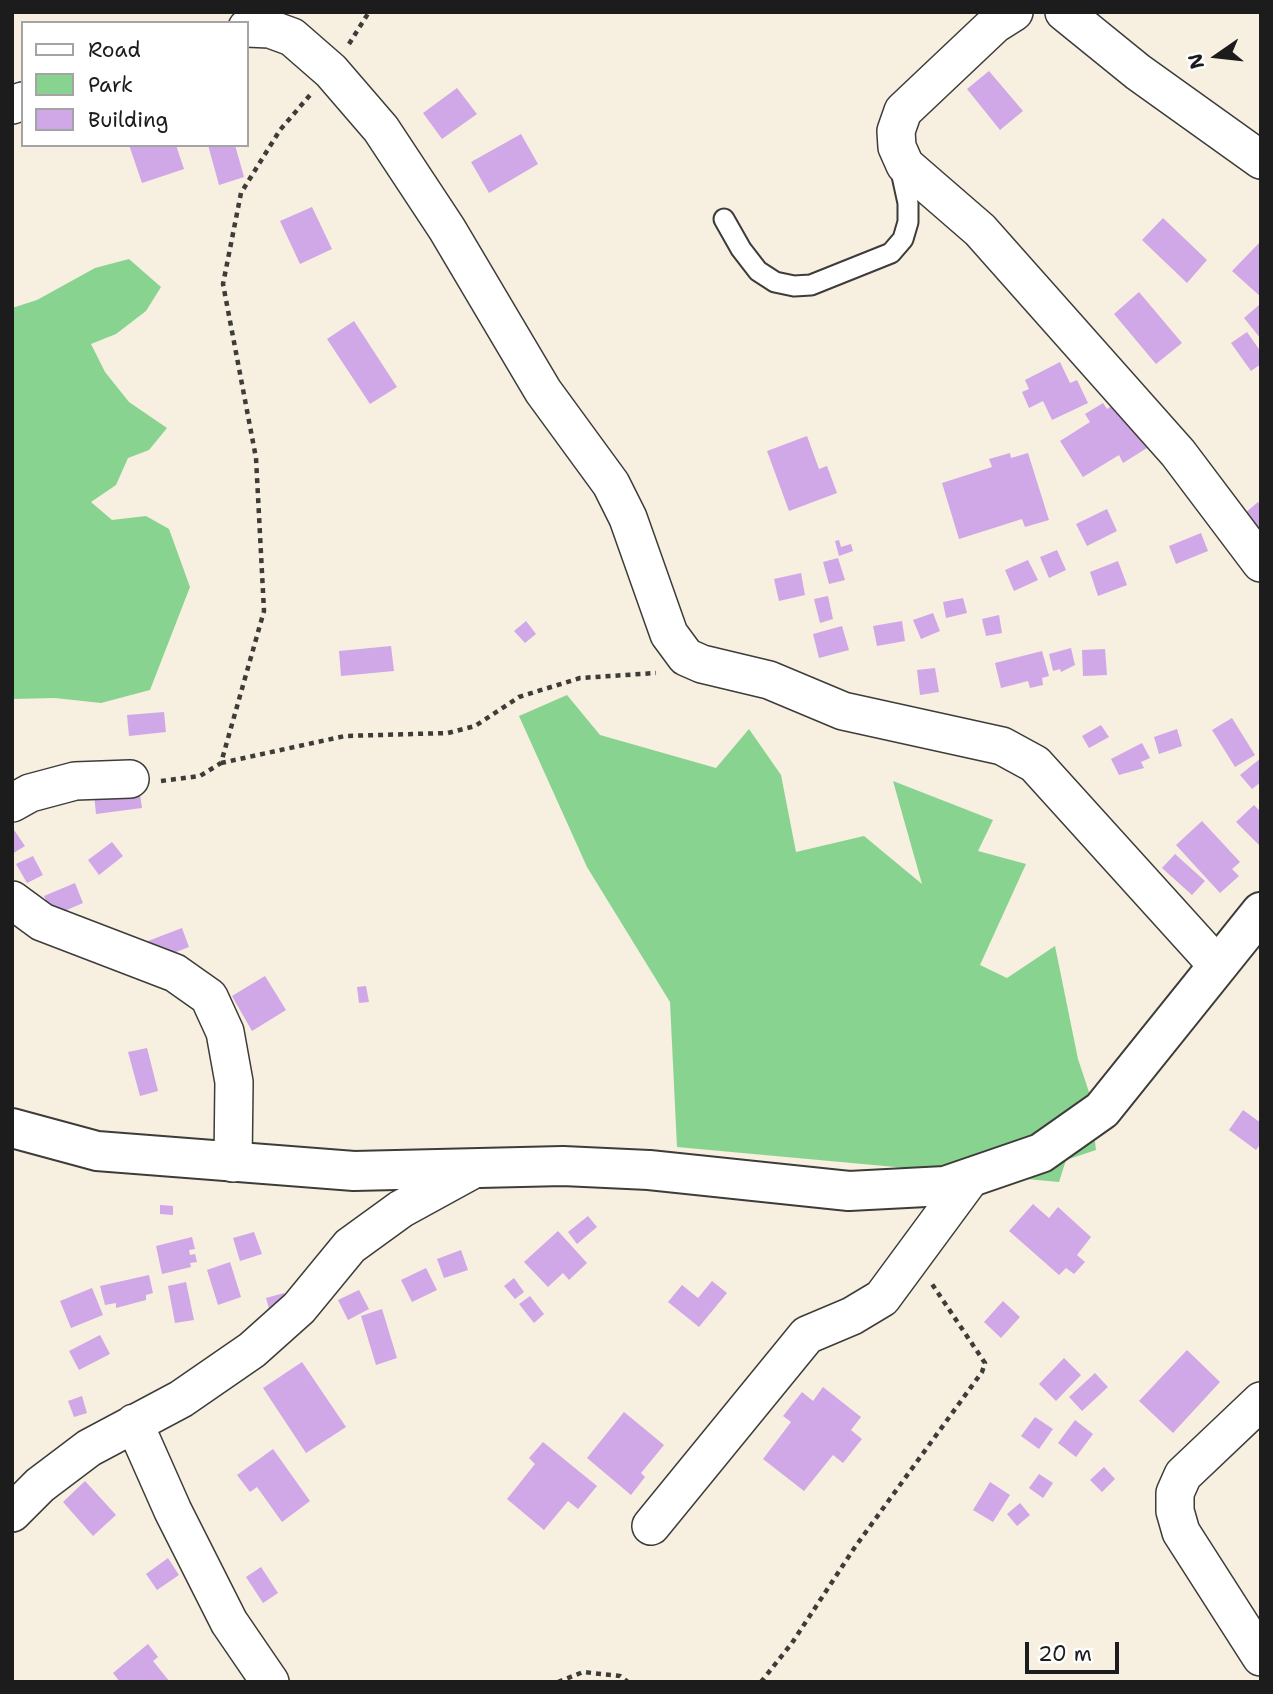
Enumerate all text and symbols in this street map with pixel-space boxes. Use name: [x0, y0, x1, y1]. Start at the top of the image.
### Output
legend: [21, 21, 248, 147]
north arrow: [1182, 21, 1252, 91]
text: Road: [88, 36, 141, 64]
text: N: [1182, 51, 1210, 72]
text: Park: [88, 71, 133, 99]
text: Building: [88, 106, 168, 134]
scale bar: [1028, 1628, 1122, 1672]
text: 20 m: [1038, 1640, 1092, 1668]

